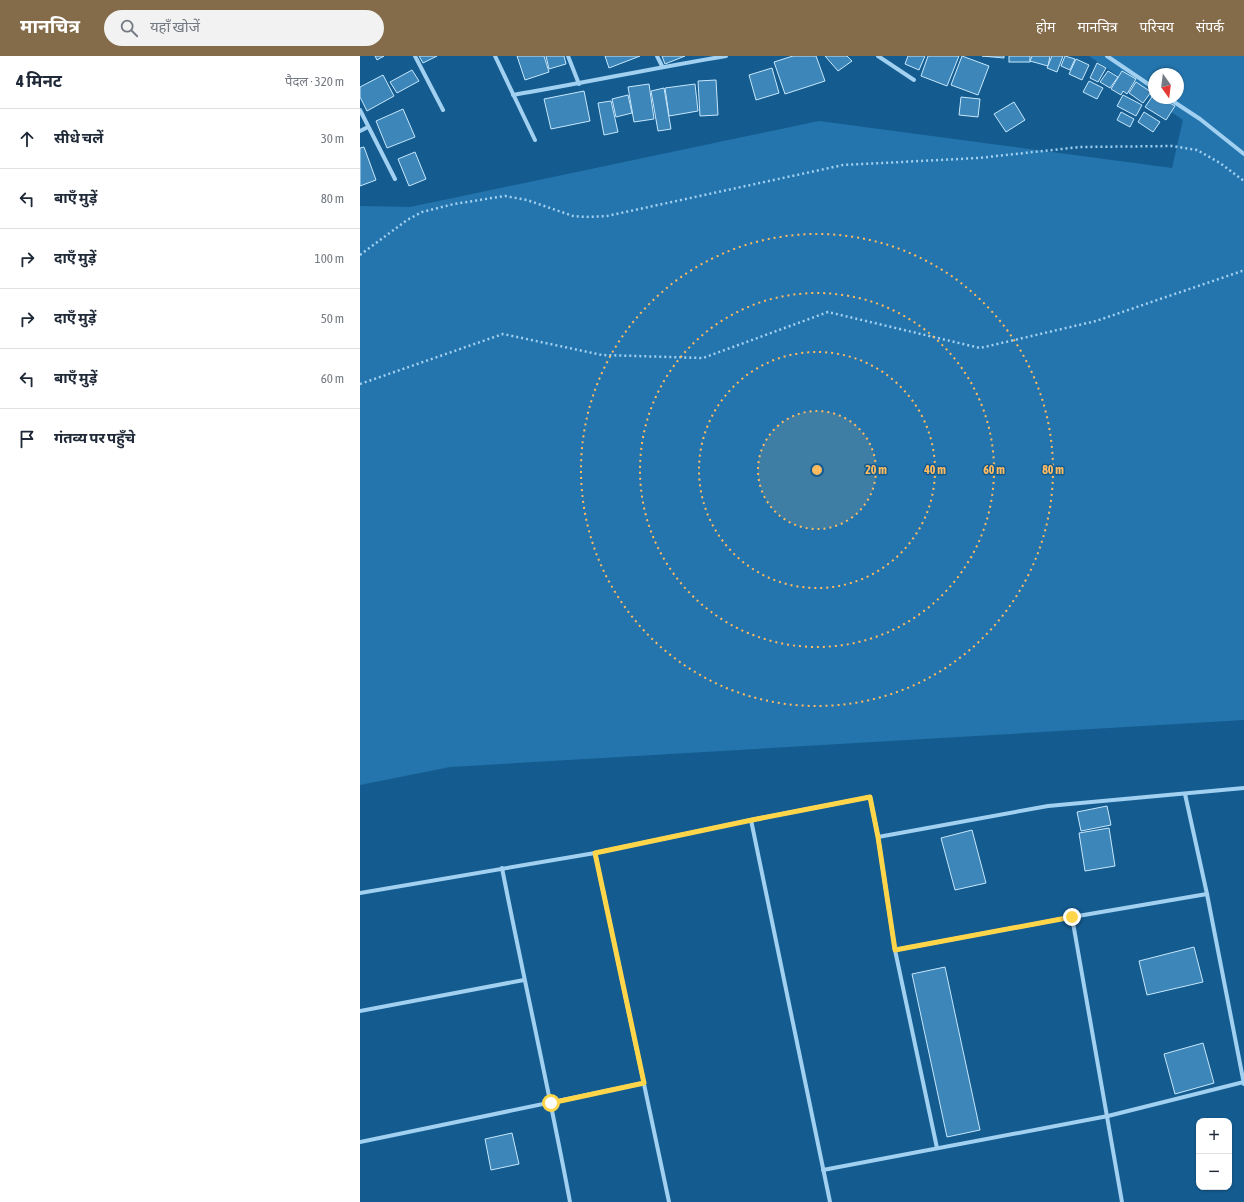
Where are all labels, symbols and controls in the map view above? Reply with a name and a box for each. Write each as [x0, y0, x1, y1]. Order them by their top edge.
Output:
search box [104, 10, 384, 46]
text: मानचित्र [20, 15, 80, 37]
icon: search [118, 17, 140, 39]
text: यहाँ खोजें [150, 18, 200, 35]
text: होम [1036, 19, 1055, 35]
text: मानचित्र [1077, 19, 1118, 35]
text: परिचय [1140, 19, 1174, 35]
text: संपर्क [1196, 19, 1224, 35]
north arrow [1148, 68, 1184, 104]
text: 4 मिनट [16, 71, 62, 91]
text: पैदल · 320 m [285, 74, 344, 89]
icon: ahead [16, 128, 38, 150]
text: सीधे चलें [54, 129, 103, 146]
text: 30 m [321, 131, 344, 146]
icon: left [16, 188, 38, 210]
text: बाएँ मुड़ें [54, 189, 97, 206]
text: 80 m [321, 191, 344, 206]
icon: right [16, 248, 38, 270]
text: दाएँ मुड़ें [54, 249, 96, 266]
text: 100 m [315, 251, 344, 266]
icon: right [16, 308, 38, 330]
text: दाएँ मुड़ें [54, 309, 96, 326]
text: 50 m [321, 311, 344, 326]
icon: left [16, 368, 38, 390]
text: बाएँ मुड़ें [54, 369, 97, 386]
text: 60 m [321, 371, 344, 386]
icon: arrive [16, 428, 38, 450]
text: गंतव्य पर पहुँचे [54, 429, 135, 446]
centre of rings [810, 463, 824, 477]
text: 20 m [865, 463, 887, 477]
text: 40 m [923, 463, 946, 477]
text: 60 m [983, 463, 1005, 477]
text: 80 m [1042, 463, 1064, 477]
route end [1063, 908, 1081, 926]
route start [542, 1094, 560, 1112]
map controls [1196, 1118, 1232, 1190]
button: + [1196, 1118, 1232, 1154]
button: − [1196, 1154, 1232, 1190]

